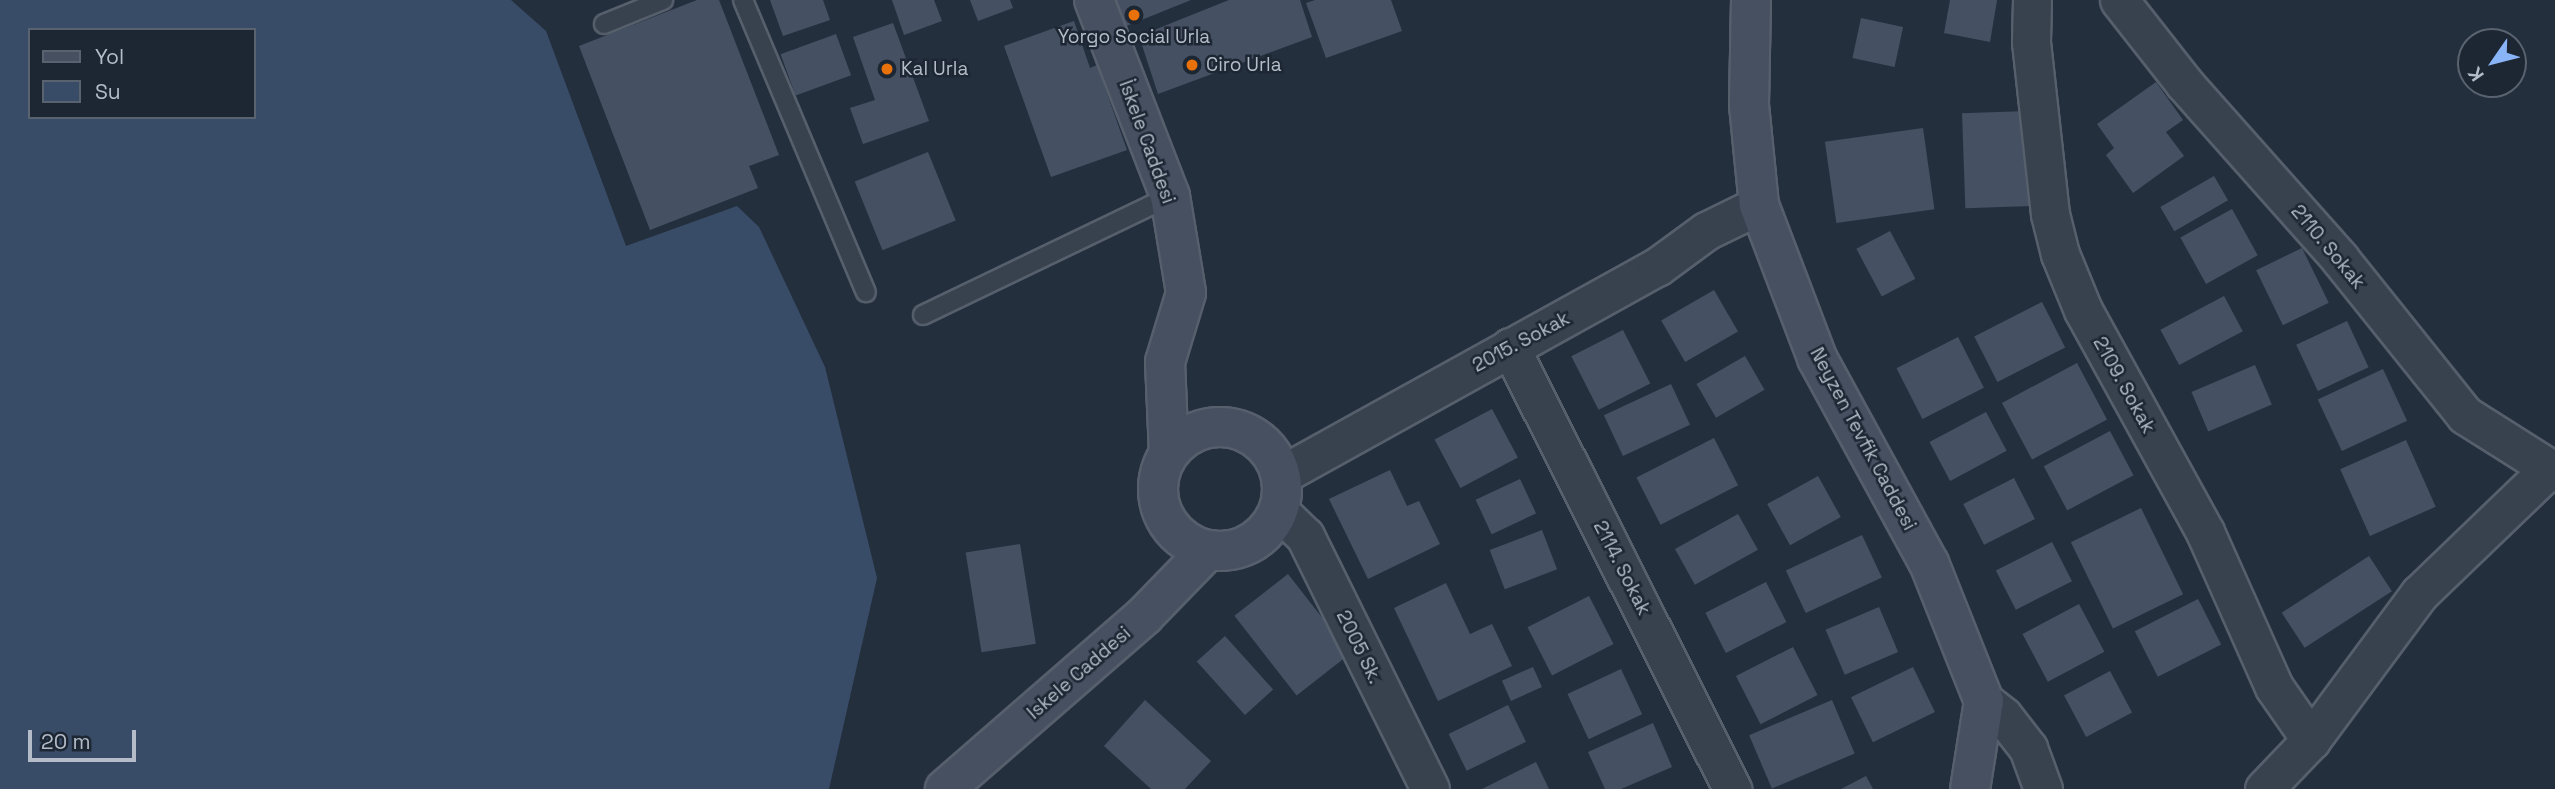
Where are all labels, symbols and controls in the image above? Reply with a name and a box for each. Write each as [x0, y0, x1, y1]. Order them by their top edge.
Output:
marker: Yorgo Social Urla [1126, 7, 1142, 23]
place label: Yorgo Social Urla [1058, 26, 1210, 48]
legend [28, 28, 256, 119]
north arrow [2457, 28, 2527, 98]
text: Yol [95, 43, 124, 70]
place label: Ciro Urla [1206, 54, 1282, 76]
marker: Ciro Urla [1184, 57, 1200, 73]
place label: Kal Urla [901, 58, 968, 80]
marker: Kal Urla [879, 61, 895, 77]
text: K [2462, 62, 2490, 86]
street label: İskele Caddesi [1114, 77, 1180, 207]
text: Su [95, 78, 121, 105]
street label: 2110. Sokak [2286, 200, 2370, 294]
street label: 2015. Sokak [1468, 307, 1574, 377]
street label: 2109. Sokak [2088, 333, 2160, 437]
street label: Neyzen Tevfik Caddesi [1805, 344, 1921, 534]
street label: 2114. Sokak [1588, 517, 1656, 619]
street label: 2005 Sk. [1331, 607, 1387, 687]
street label: Iskele Caddesi [1023, 622, 1135, 724]
scale bar [32, 716, 140, 760]
text: 20 m [41, 728, 91, 755]

